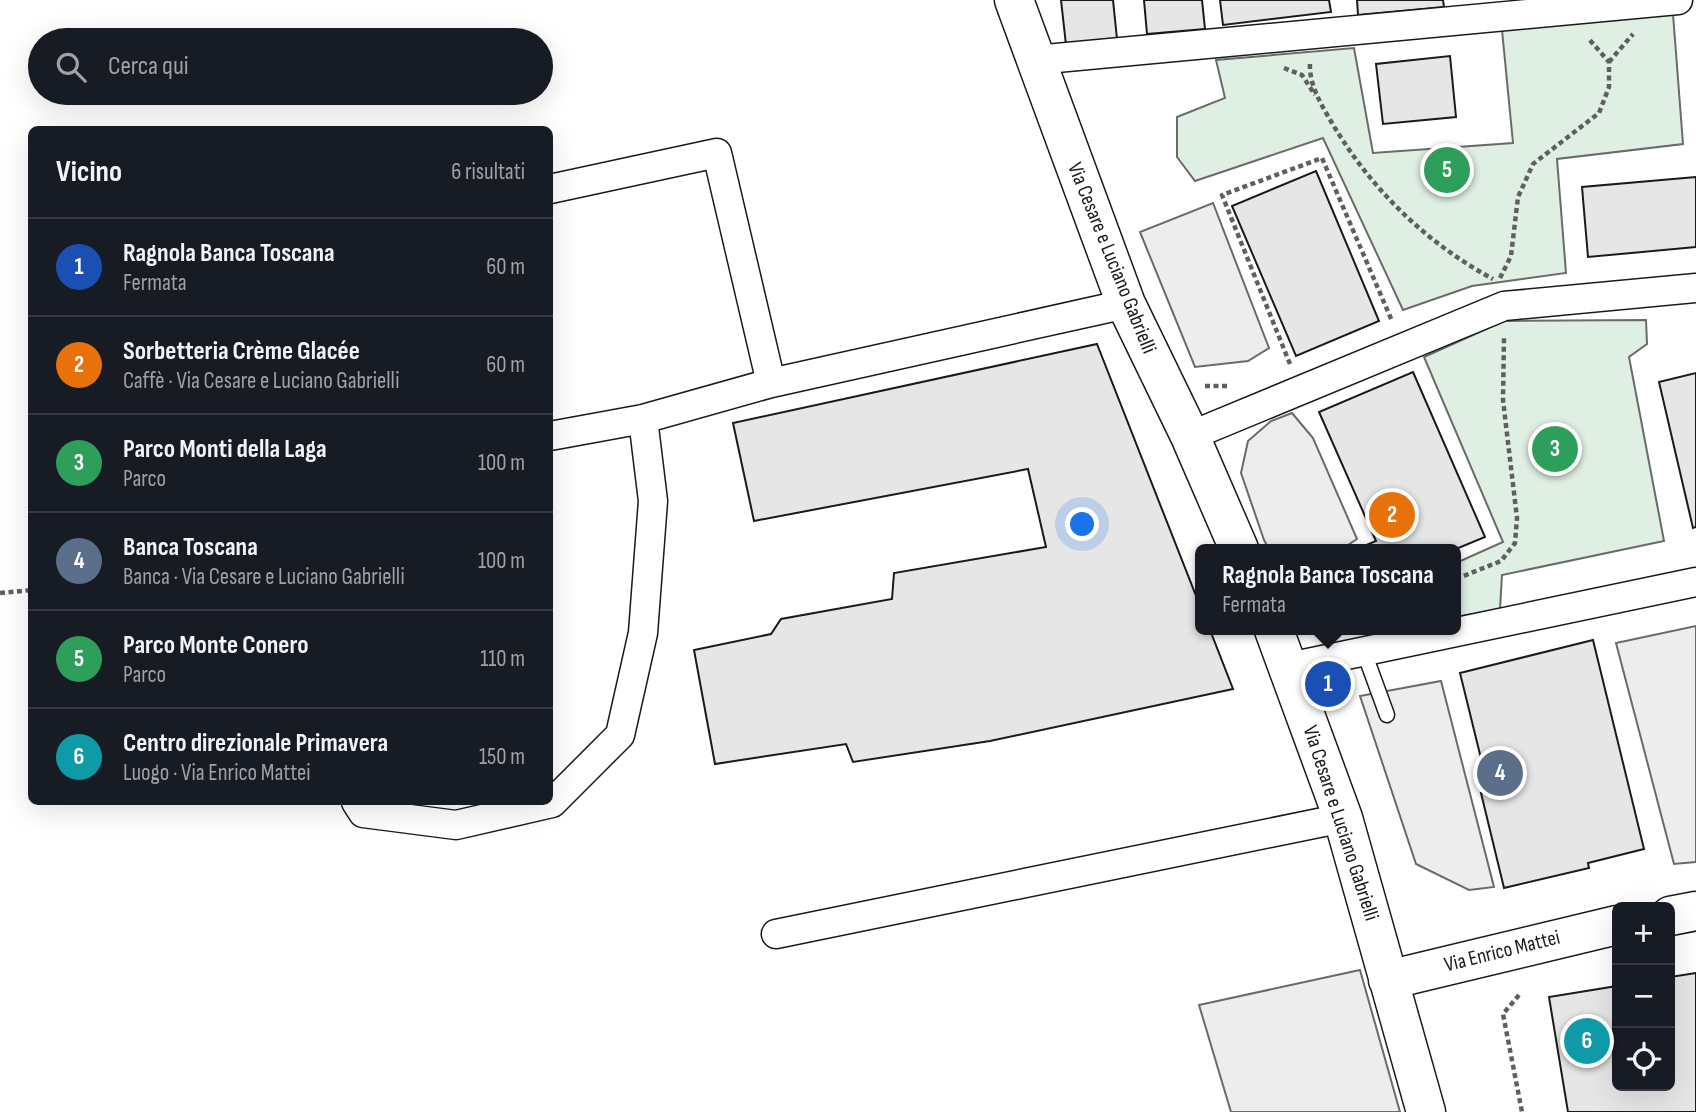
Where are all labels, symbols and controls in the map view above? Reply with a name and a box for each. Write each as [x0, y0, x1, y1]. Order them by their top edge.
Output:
search box [28, 28, 553, 105]
icon: search [52, 48, 90, 86]
text: Cerca qui [108, 51, 189, 82]
pin: 5 [1424, 144, 1470, 196]
text: Vicino [56, 154, 122, 190]
text: 6 risultati [451, 158, 525, 186]
street label: Via Cesare e Luciano Gabrielli [1062, 159, 1162, 357]
text: Ragnola Banca Toscana [123, 238, 335, 269]
text: 1 [74, 253, 84, 281]
text: 60 m [486, 253, 525, 281]
text: Fermata [123, 269, 187, 297]
text: Sorbetteria Crème Glacée [123, 336, 360, 367]
text: 2 [74, 351, 84, 379]
text: 60 m [486, 351, 525, 379]
text: Caffè · Via Cesare e Luciano Gabrielli [123, 367, 400, 395]
pin: 3 [1532, 423, 1578, 475]
text: Parco Monti della Laga [123, 434, 327, 465]
text: 3 [74, 449, 84, 477]
text: 100 m [478, 449, 525, 477]
text: Parco [123, 465, 166, 493]
pin: 2 [1369, 489, 1415, 541]
your location [1065, 507, 1099, 541]
text: Banca Toscana [123, 532, 258, 563]
popup [1195, 544, 1461, 635]
text: 4 [74, 547, 84, 575]
text: 100 m [478, 547, 525, 575]
text: Ragnola Banca Toscana [1222, 560, 1434, 591]
text: Banca · Via Cesare e Luciano Gabrielli [123, 563, 405, 591]
text: Fermata [1222, 591, 1286, 619]
text: Parco Monte Conero [123, 630, 308, 661]
text: 5 [74, 645, 84, 673]
text: 110 m [480, 645, 525, 673]
pin: 1 [1305, 658, 1351, 710]
text: Parco [123, 661, 166, 689]
street label: Via Cesare e Luciano Gabrielli [1298, 722, 1384, 924]
text: Centro direzionale Primavera [123, 728, 388, 759]
text: 6 [74, 743, 84, 771]
text: 150 m [479, 743, 525, 771]
pin: 4 [1477, 747, 1523, 799]
text: Luogo · Via Enrico Mattei [123, 759, 311, 787]
map controls [1612, 902, 1675, 1091]
button: + [1612, 902, 1675, 965]
street label: Via Enrico Mattei [1442, 925, 1562, 977]
button: − [1612, 965, 1675, 1028]
pin: 6 [1564, 1015, 1610, 1067]
button: locate [1612, 1028, 1675, 1091]

